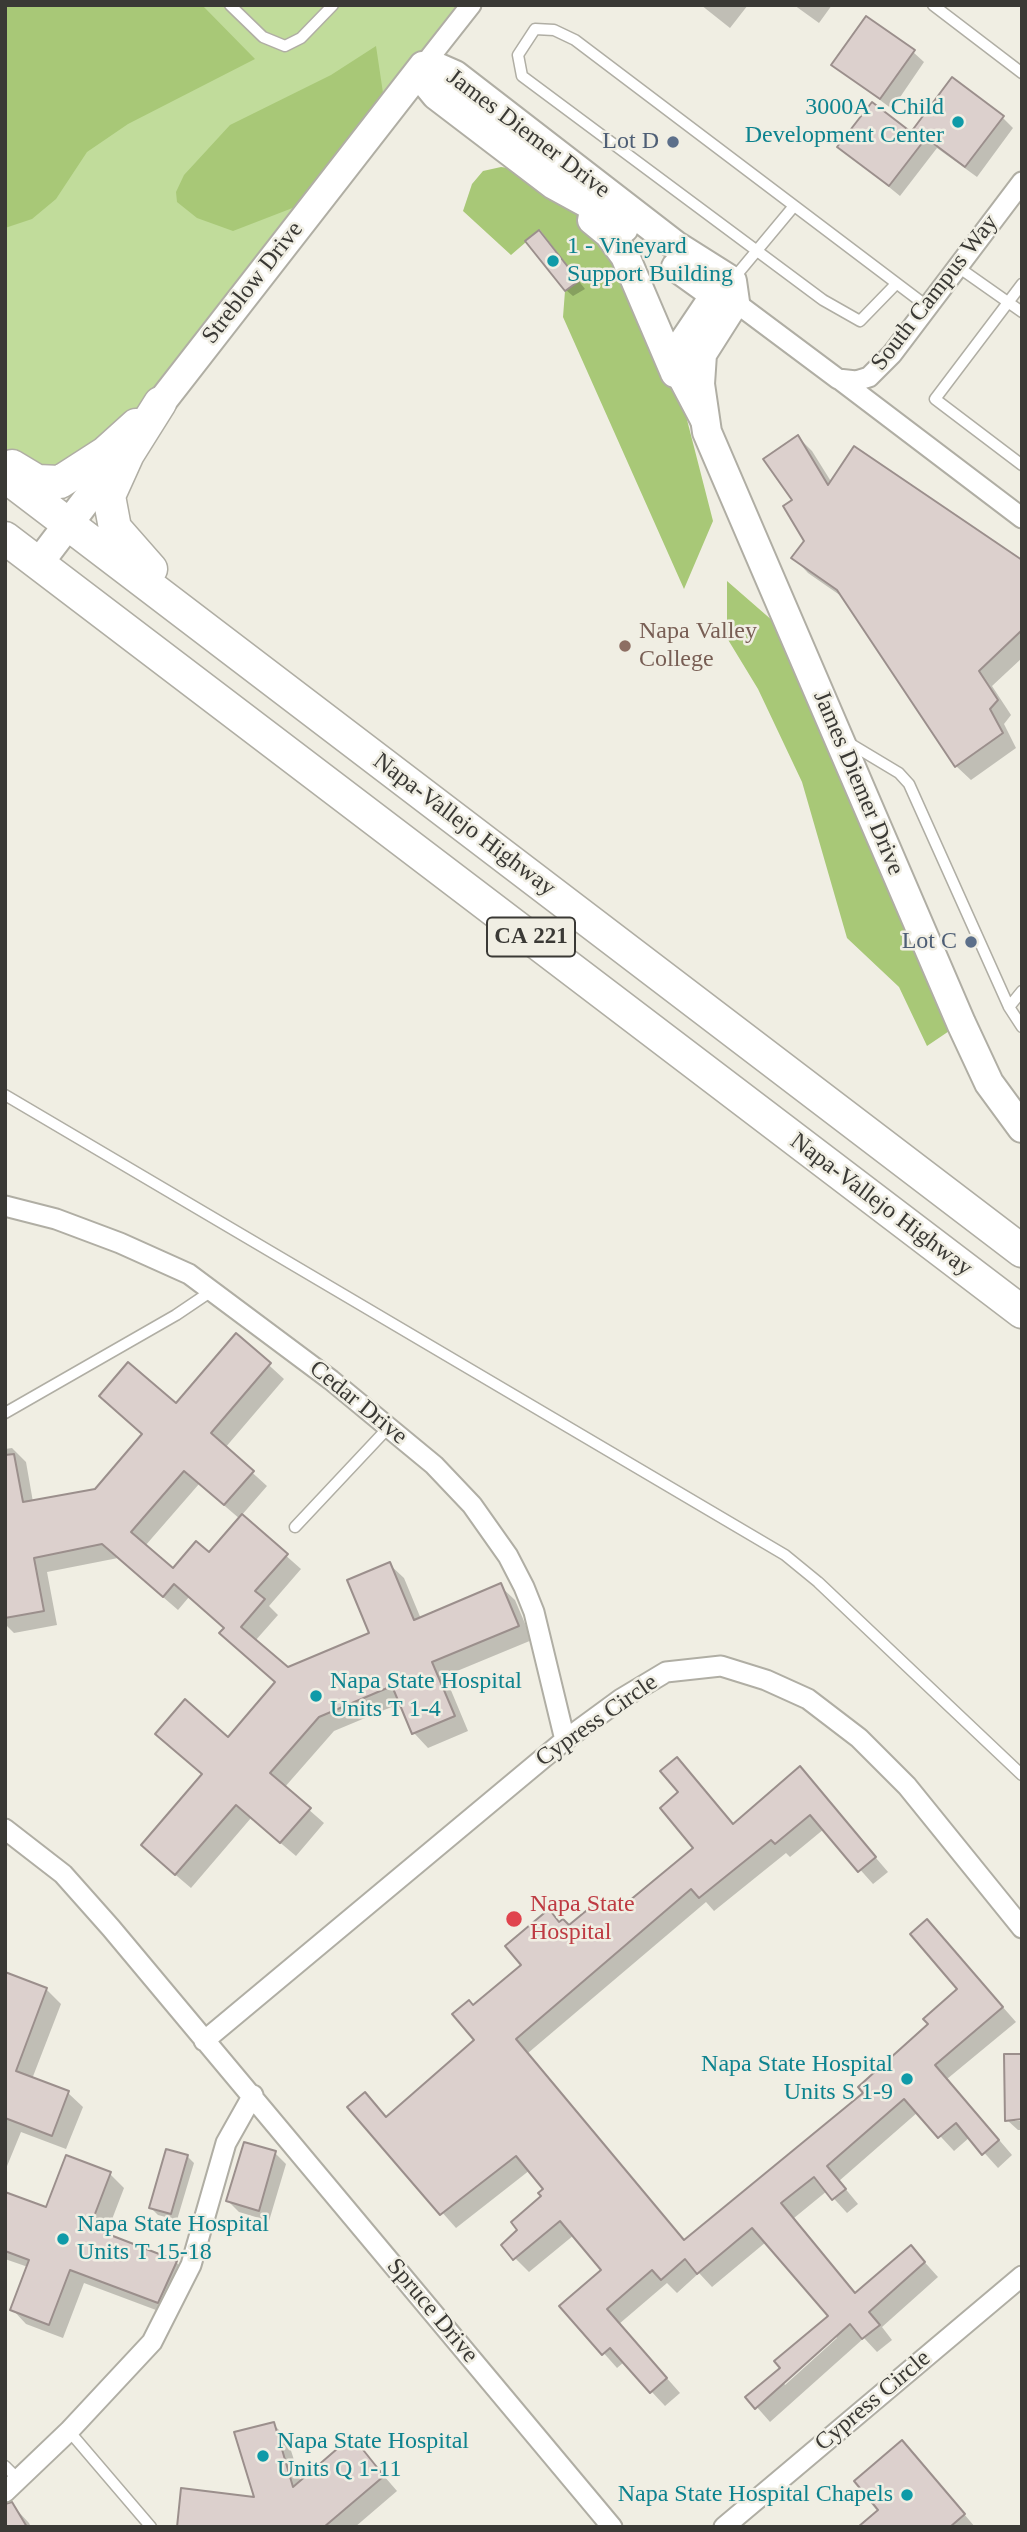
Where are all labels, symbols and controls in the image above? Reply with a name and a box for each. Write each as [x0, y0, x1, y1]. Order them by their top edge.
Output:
street label: James Diemer Drive [441, 63, 615, 205]
place label: 3000A - Child Development Center [745, 94, 944, 150]
marker: 3000A - Child Development Center [950, 114, 966, 130]
place label: Lot D [602, 128, 659, 156]
marker: Lot D [665, 134, 681, 150]
street label: South Campus Way [865, 209, 1005, 377]
street label: Streblow Drive [196, 216, 310, 350]
place label: 1 - Vineyard Support Building [567, 233, 733, 289]
marker: 1 - Vineyard Support Building [545, 253, 561, 269]
place label: Napa Valley College [639, 618, 757, 674]
marker: Napa Valley College [617, 638, 633, 654]
street label: James Diemer Drive [806, 687, 910, 879]
street label: Napa-Vallejo Highway [367, 747, 561, 903]
road number: CA 221 [487, 918, 575, 956]
place label: Lot C [902, 928, 957, 956]
marker: Lot C [963, 934, 979, 950]
street label: Napa-Vallejo Highway [784, 1127, 978, 1283]
street label: Cedar Drive [303, 1355, 413, 1451]
place label: Napa State Hospital Units T 1-4 [330, 1668, 522, 1724]
street label: Cypress Circle [531, 1668, 663, 1774]
marker: Napa State Hospital Units T 1-4 [308, 1688, 324, 1704]
place label: Napa State Hospital [530, 1891, 635, 1947]
marker: Napa State Hospital [504, 1909, 524, 1929]
place label: Napa State Hospital Units S 1-9 [701, 2051, 893, 2107]
marker: Napa State Hospital Units S 1-9 [899, 2071, 915, 2087]
place label: Napa State Hospital Units T 15-18 [77, 2211, 269, 2267]
marker: Napa State Hospital Units T 15-18 [55, 2231, 71, 2247]
street label: Spruce Drive [380, 2253, 484, 2369]
street label: Cypress Circle [809, 2344, 937, 2458]
place label: Napa State Hospital Units Q 1-11 [277, 2428, 469, 2484]
marker: Napa State Hospital Units Q 1-11 [255, 2448, 271, 2464]
place label: Napa State Hospital Chapels [618, 2481, 893, 2509]
marker: Napa State Hospital Chapels [899, 2487, 915, 2503]

